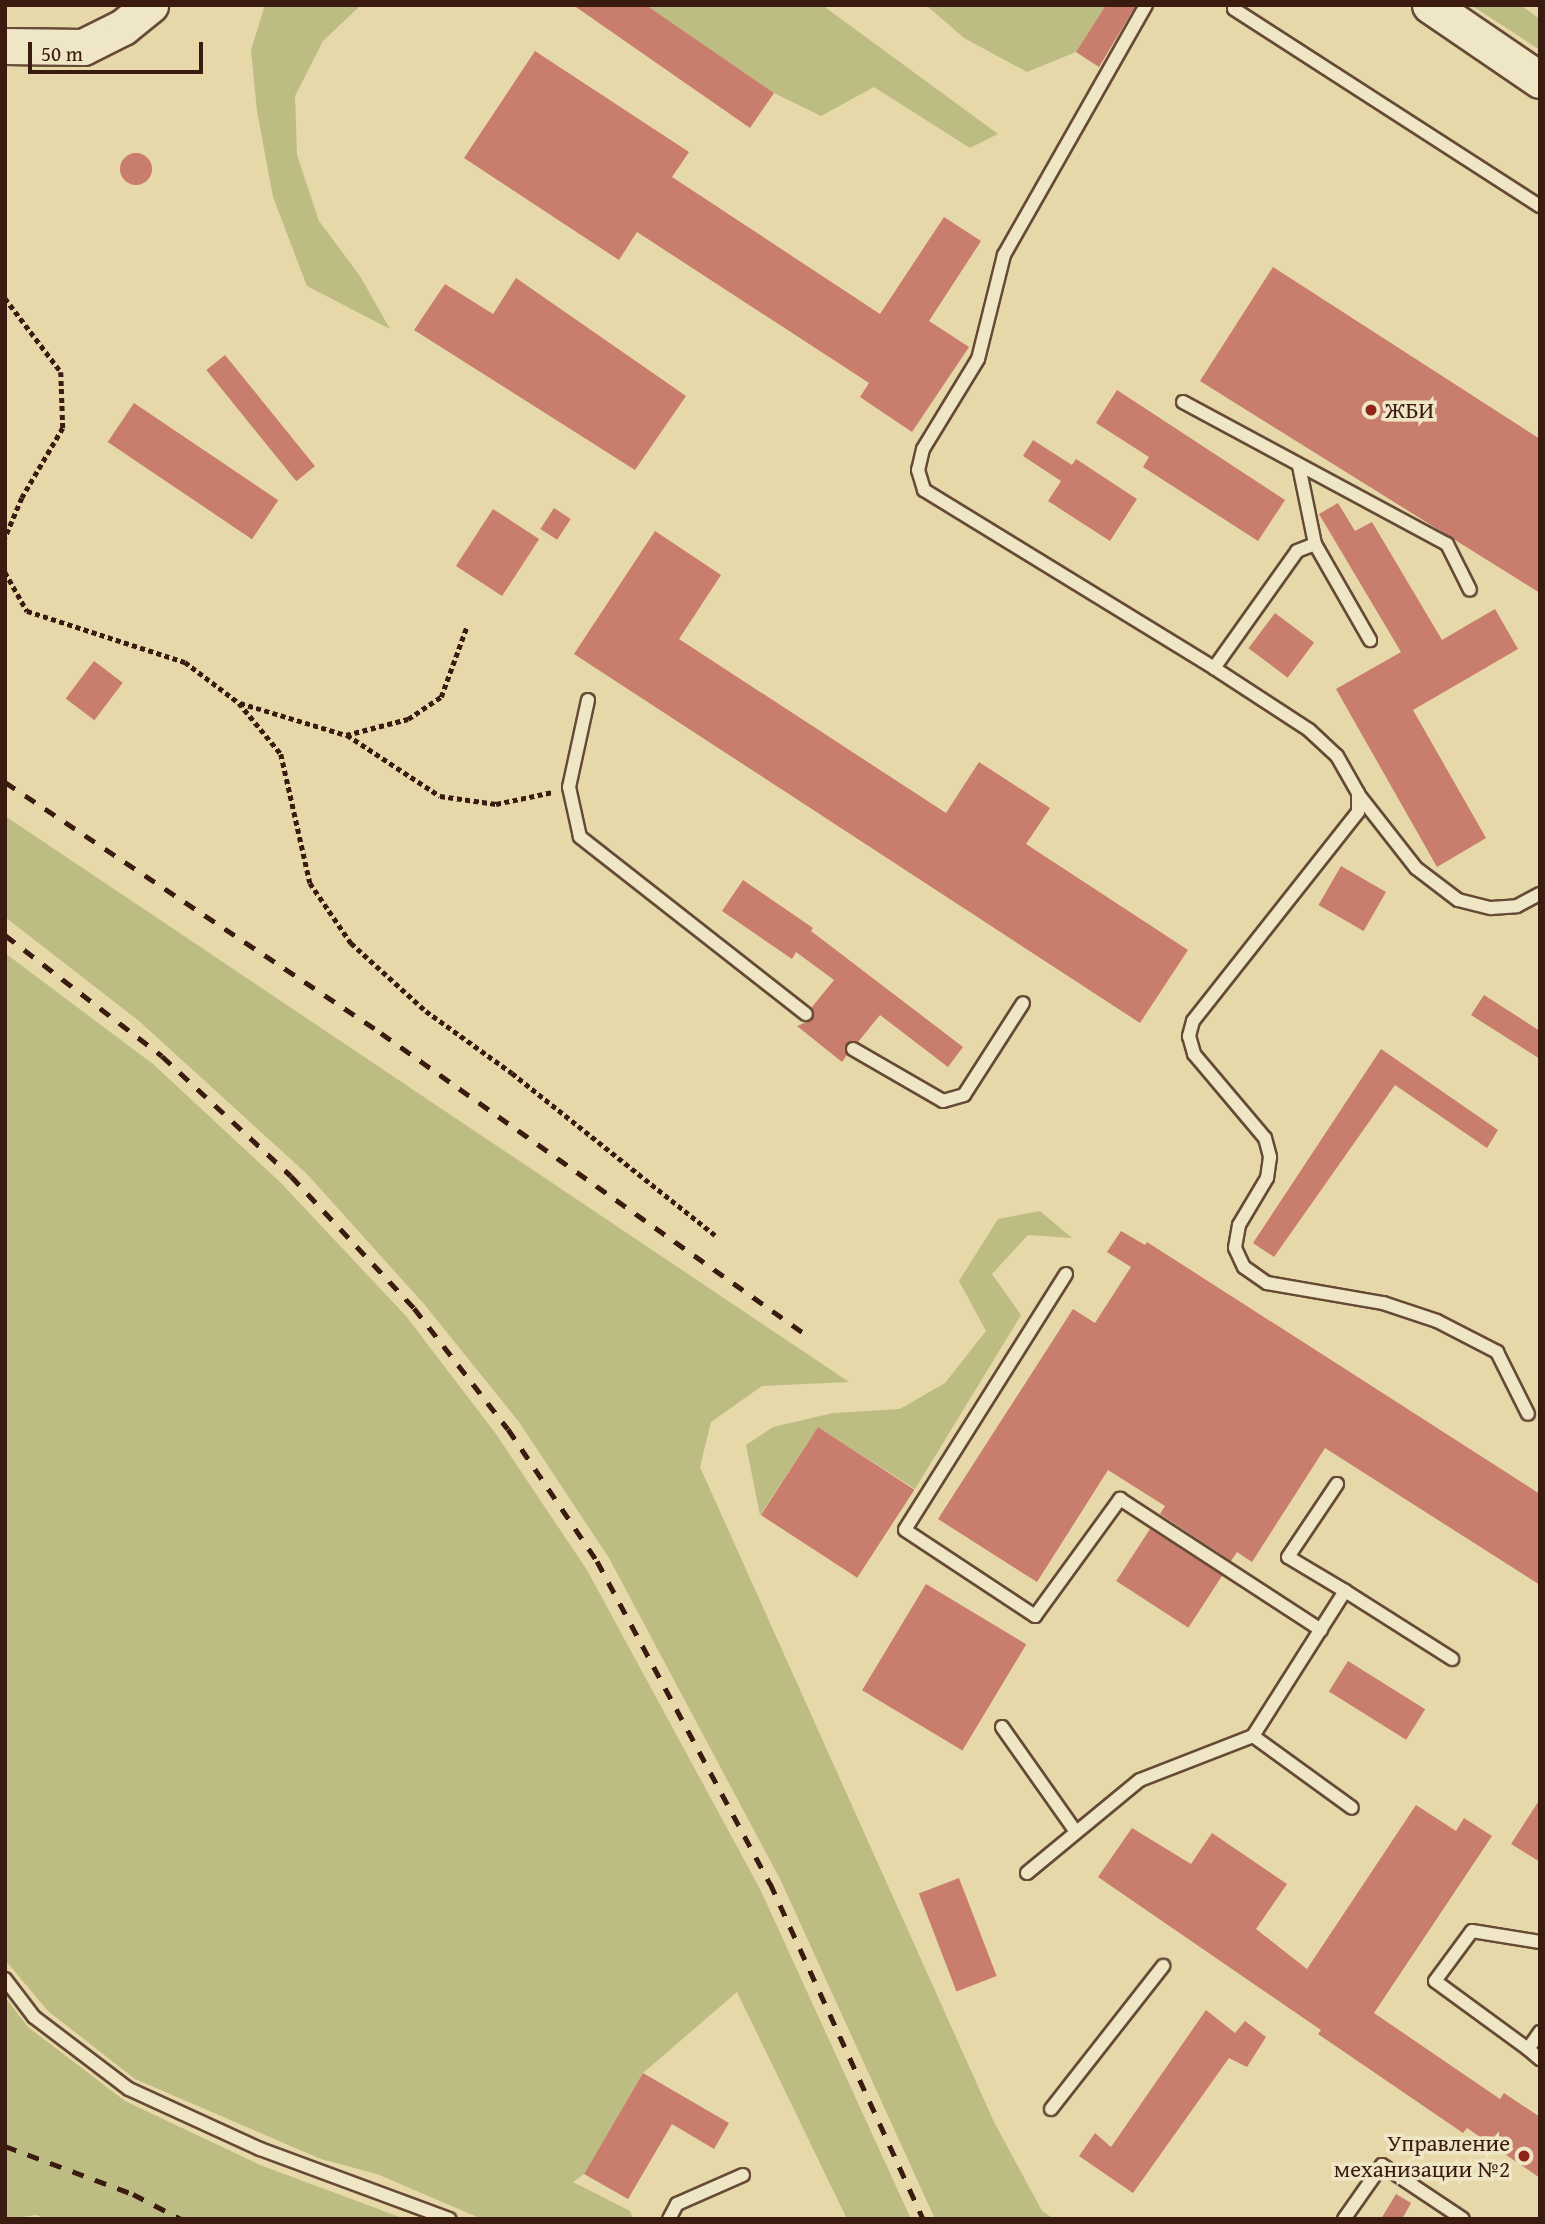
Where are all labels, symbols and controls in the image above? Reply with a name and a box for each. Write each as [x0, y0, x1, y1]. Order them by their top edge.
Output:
scale bar [32, 28, 206, 72]
text: 50 m [41, 38, 83, 69]
place label: ЖБИ [1385, 396, 1434, 424]
marker: ЖБИ [1363, 402, 1379, 418]
place label: Управление механизации №2 [1334, 2129, 1510, 2183]
marker: Управление механизации №2 [1516, 2148, 1532, 2164]

